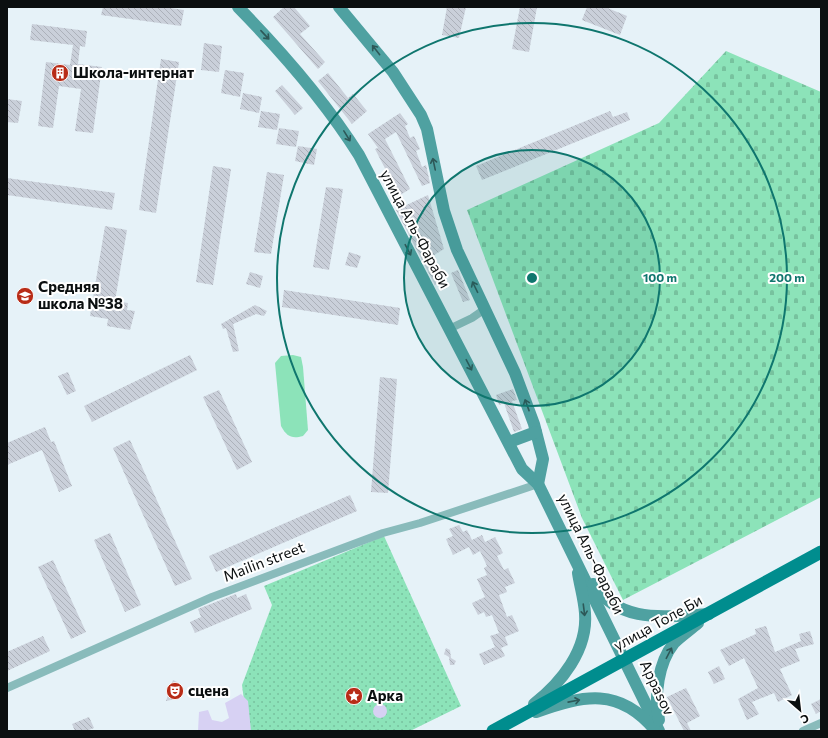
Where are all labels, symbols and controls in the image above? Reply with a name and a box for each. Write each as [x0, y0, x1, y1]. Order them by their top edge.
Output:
one-way arrow [260, 30, 269, 40]
one-way arrow [372, 44, 380, 55]
building icon: Школа-интернат [50, 63, 70, 83]
place label: Школа-интернат [73, 63, 194, 81]
one-way arrow [343, 130, 351, 141]
one-way arrow [430, 158, 438, 171]
street label: улица Аль-Фараби [377, 166, 455, 291]
one-way arrow [405, 244, 412, 256]
text: 100 m [643, 270, 677, 284]
text: 200 m [769, 270, 805, 284]
centre of rings [525, 271, 539, 285]
place label: Средняя школа №38 [38, 277, 123, 312]
one-way arrow [470, 281, 478, 293]
school or university icon: Средняя школа №38 [15, 286, 35, 306]
one-way arrow [466, 359, 473, 371]
one-way arrow [523, 399, 530, 412]
street label: улица Аль-Фараби [555, 490, 629, 617]
street label: Mailin street [220, 537, 307, 585]
street label: улица Толе Би [610, 590, 705, 654]
one-way arrow [580, 603, 588, 616]
one-way arrow [666, 647, 673, 659]
street label: Appasov [637, 657, 679, 718]
theatre icon: сцена [165, 681, 185, 701]
place label: сцена [188, 681, 229, 699]
place icon: Арка [344, 686, 364, 706]
place label: Арка [367, 686, 403, 704]
north arrow [780, 690, 820, 730]
one-way arrow [567, 697, 580, 705]
text: С [798, 712, 811, 727]

